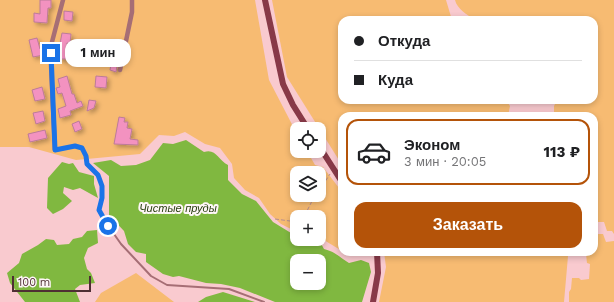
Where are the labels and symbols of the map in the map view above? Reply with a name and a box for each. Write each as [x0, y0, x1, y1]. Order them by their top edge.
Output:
callout: 1 мин [65, 39, 131, 67]
route end [42, 44, 60, 62]
water label: Чистые пруды [139, 202, 217, 215]
route start [99, 217, 117, 235]
scale bar [12, 274, 91, 293]

